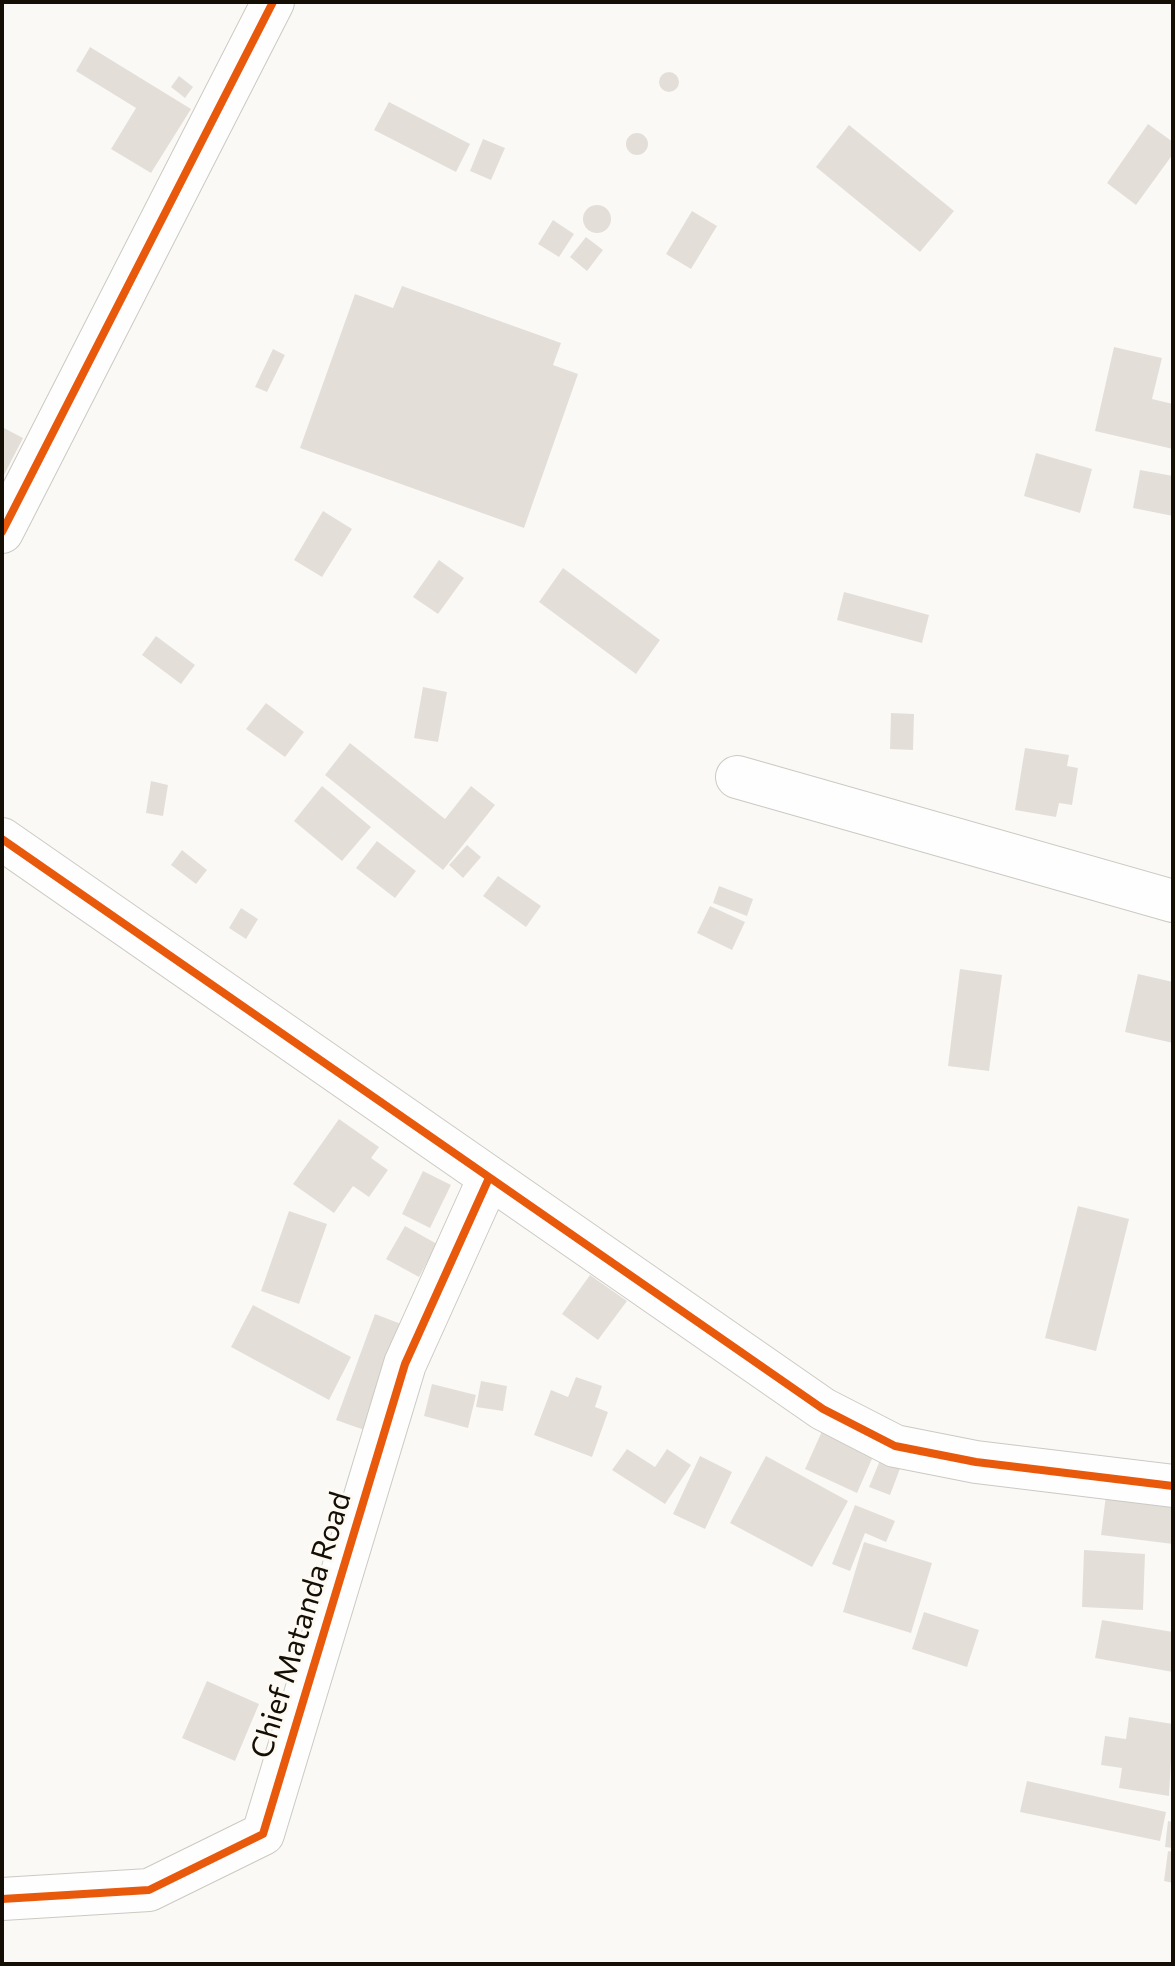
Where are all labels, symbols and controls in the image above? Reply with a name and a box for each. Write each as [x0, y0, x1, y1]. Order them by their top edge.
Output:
street label: Chief Matanda Road [243, 1487, 359, 1763]

